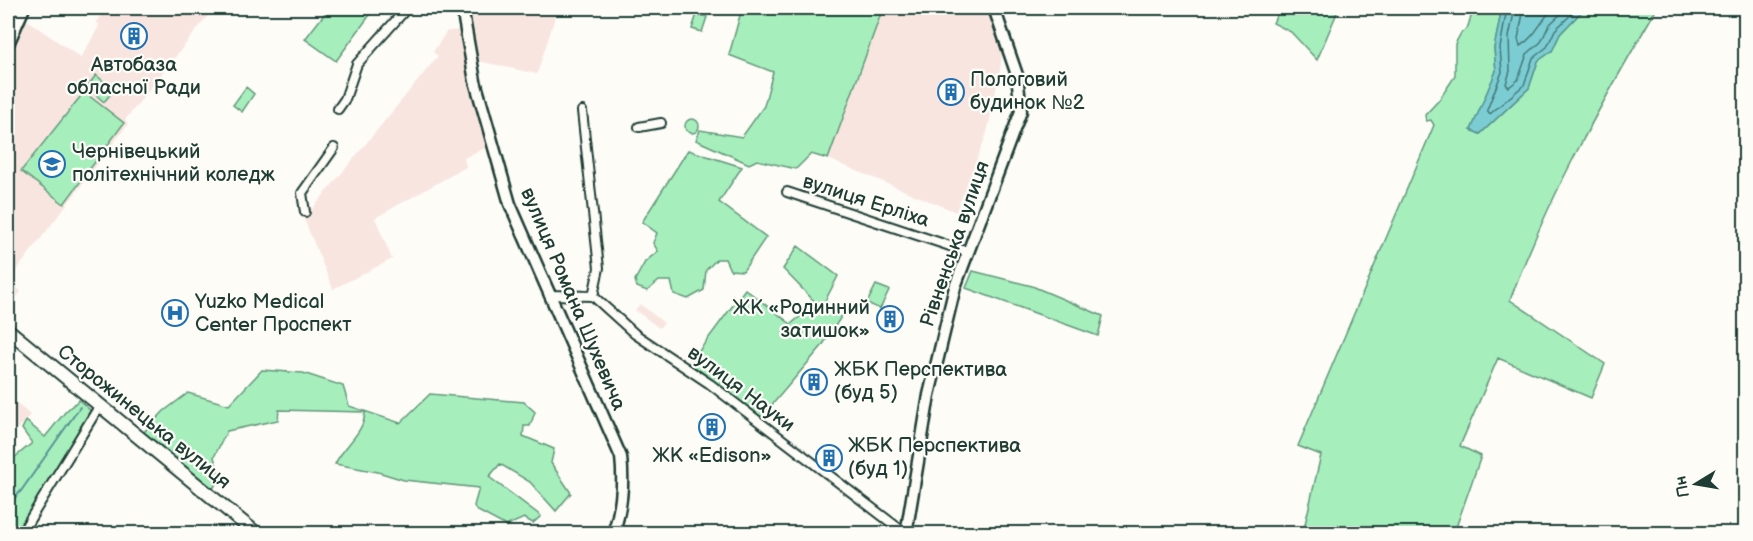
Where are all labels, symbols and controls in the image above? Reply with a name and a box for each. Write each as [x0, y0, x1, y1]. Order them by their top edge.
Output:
building icon: Автобаза обласної Ради [119, 21, 149, 51]
place label: Автобаза обласної Ради [67, 53, 201, 100]
place label: Пологовий будинок №2 [970, 68, 1085, 115]
building icon: Пологовий будинок №2 [936, 77, 966, 107]
place label: Чернівецький політехнічний коледж [72, 140, 275, 187]
school or university icon: Чернівецький політехнічний коледж [37, 149, 67, 179]
street label: Рівненська вулиця [915, 158, 995, 330]
street label: вулиця Ерліха [800, 169, 932, 233]
street label: вулиця Романа Шухевича [515, 184, 631, 414]
place label: Yuzko Medical Center Проспект [194, 290, 352, 337]
place label: ЖК «Родинний затишок» [733, 296, 870, 343]
hospital icon: Yuzko Medical Center Проспект [160, 298, 190, 328]
building icon: ЖК «Родинний затишок» [875, 304, 905, 334]
street label: Сторожинецька вулиця [52, 340, 236, 494]
street label: вулиця Науки [683, 341, 799, 437]
place label: ЖБК Перспектива (буд 5) [834, 358, 1007, 405]
building icon: ЖБК Перспектива (буд 5) [799, 367, 829, 397]
building icon: ЖК «Edison» [697, 412, 727, 442]
place label: ЖБК Перспектива (буд 1) [848, 434, 1021, 481]
building icon: ЖБК Перспектива (буд 1) [814, 443, 844, 473]
place label: ЖК «Edison» [652, 444, 772, 468]
north arrow [1666, 454, 1726, 514]
text: Пн [1671, 474, 1694, 499]

